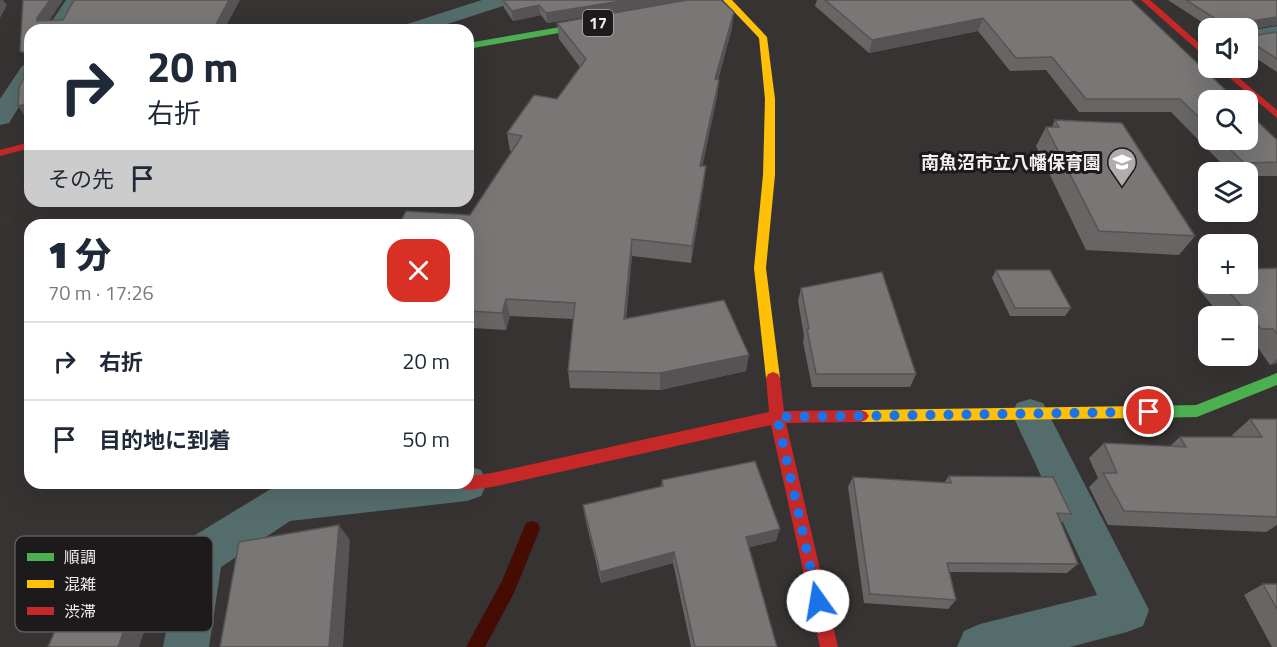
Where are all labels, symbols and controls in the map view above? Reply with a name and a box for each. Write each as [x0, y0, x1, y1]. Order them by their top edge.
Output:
road number: 17 [583, 10, 613, 36]
map controls [1198, 18, 1258, 366]
button: sound [1198, 18, 1258, 78]
text: 20 m [147, 34, 239, 98]
icon: right [48, 48, 126, 126]
button: search [1198, 90, 1258, 150]
text: 右折 [147, 92, 201, 133]
school or university icon: 南魚沼市立八幡保育園 [1106, 146, 1138, 188]
place label: 南魚沼市立八幡保育園 [921, 149, 1101, 176]
text: その先 [48, 162, 114, 196]
icon: arrive [126, 162, 159, 195]
button: layers [1198, 162, 1258, 222]
text: 1 分 [48, 227, 112, 282]
button: + [1198, 234, 1258, 294]
button: close [387, 239, 450, 302]
text: 70 m · 17:26 [48, 277, 154, 308]
button: − [1198, 306, 1258, 366]
text: 20 m [402, 344, 450, 378]
icon: right [48, 345, 81, 378]
text: 右折 [99, 345, 143, 379]
pin [1123, 386, 1174, 437]
icon: arrive [1132, 395, 1165, 428]
text: 50 m [402, 422, 450, 456]
icon: arrive [48, 423, 81, 456]
text: 目的地に到着 [99, 423, 231, 457]
legend [15, 536, 213, 632]
text: 順調 [64, 545, 96, 569]
position arrow [786, 569, 850, 633]
text: 混雑 [64, 572, 96, 596]
text: 渋滞 [64, 599, 96, 623]

